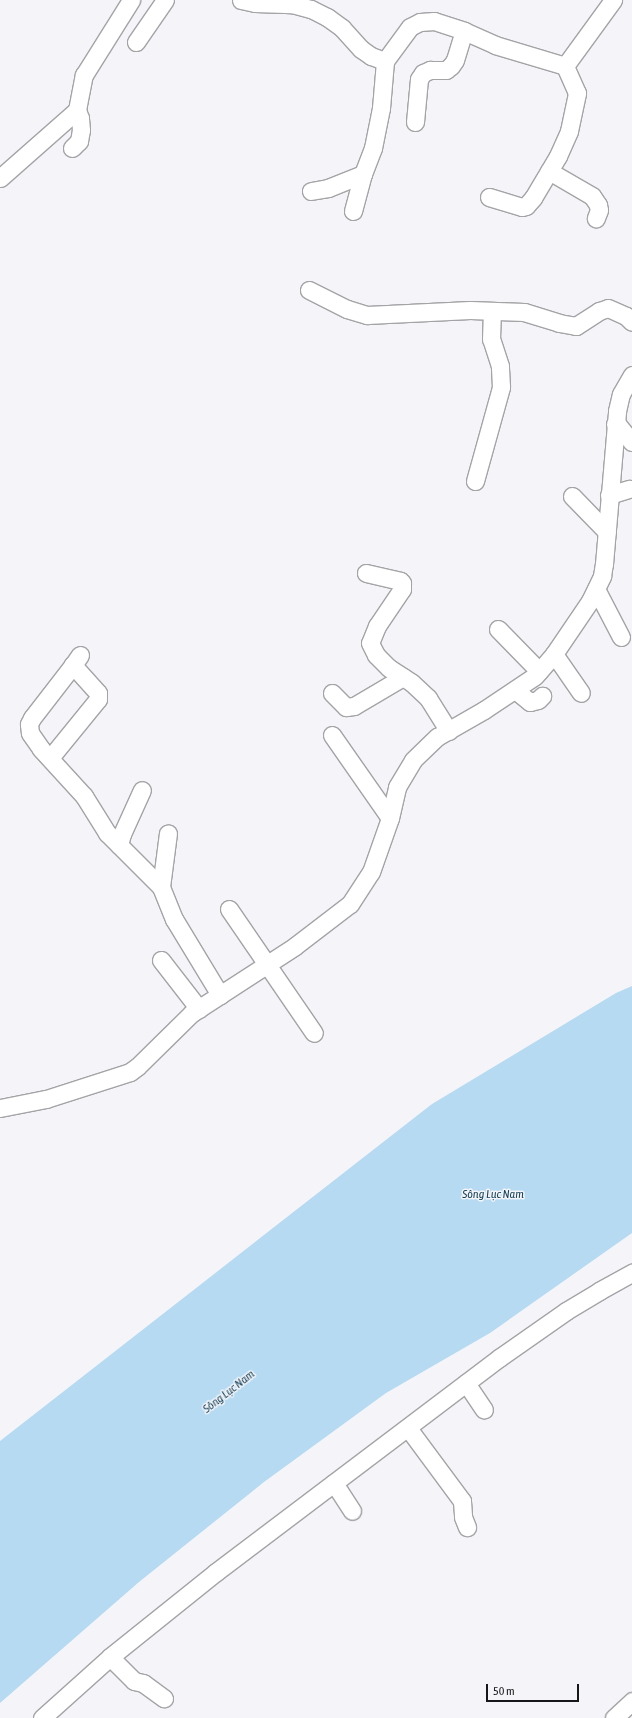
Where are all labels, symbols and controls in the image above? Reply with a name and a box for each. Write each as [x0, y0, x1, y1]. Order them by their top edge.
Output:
water label: Sông Lục Nam [462, 1188, 524, 1202]
water label: Sông Lục Nam [200, 1367, 258, 1417]
scale bar [488, 1676, 581, 1702]
text: 50 m [493, 1684, 515, 1698]

